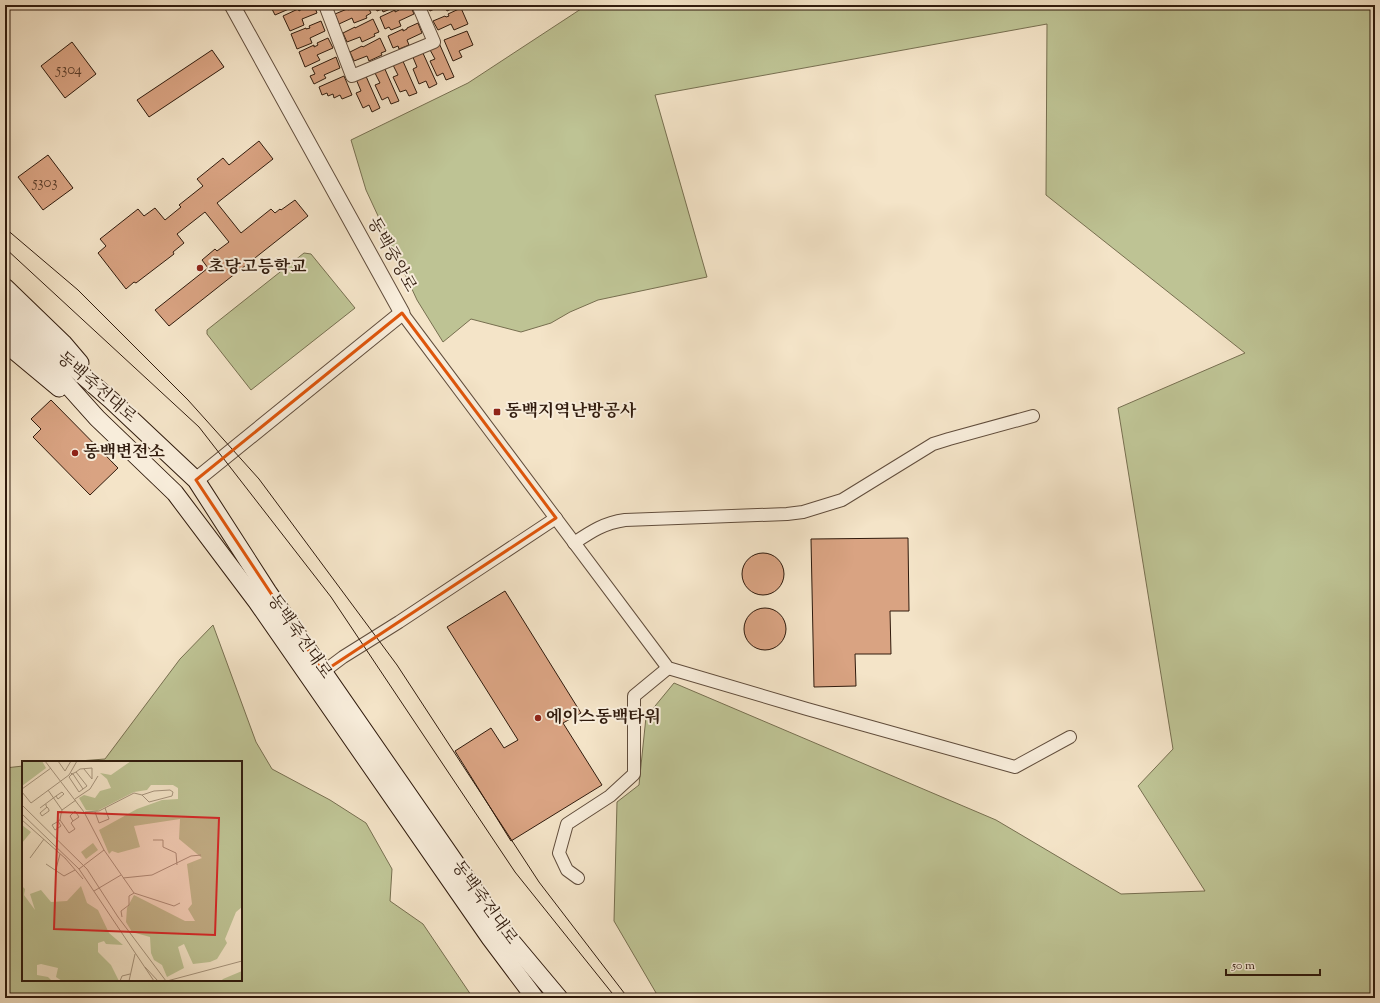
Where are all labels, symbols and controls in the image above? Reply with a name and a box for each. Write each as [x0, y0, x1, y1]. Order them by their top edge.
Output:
house number: 5304 [55, 60, 82, 81]
house number: 5303 [31, 173, 58, 194]
street label: 동백중앙로 [361, 213, 422, 297]
place label: 초당고등학교 [208, 256, 307, 280]
marker: 초당고등학교 [195, 263, 205, 273]
street label: 동백죽전대로 [51, 347, 141, 430]
place label: 동백지역난방공사 [505, 400, 637, 424]
marker: 동백지역난방공사 [492, 407, 502, 417]
place label: 동백변전소 [83, 441, 165, 465]
marker: 동백변전소 [70, 448, 80, 458]
street label: 동백죽전대로 [261, 590, 337, 685]
place label: 에이스동백타워 [546, 706, 661, 730]
marker: 에이스동백타워 [533, 713, 543, 723]
inset map [22, 761, 242, 981]
street label: 동백죽전대로 [445, 856, 523, 950]
scale bar [1226, 951, 1320, 977]
text: 50 m [1231, 957, 1255, 975]

